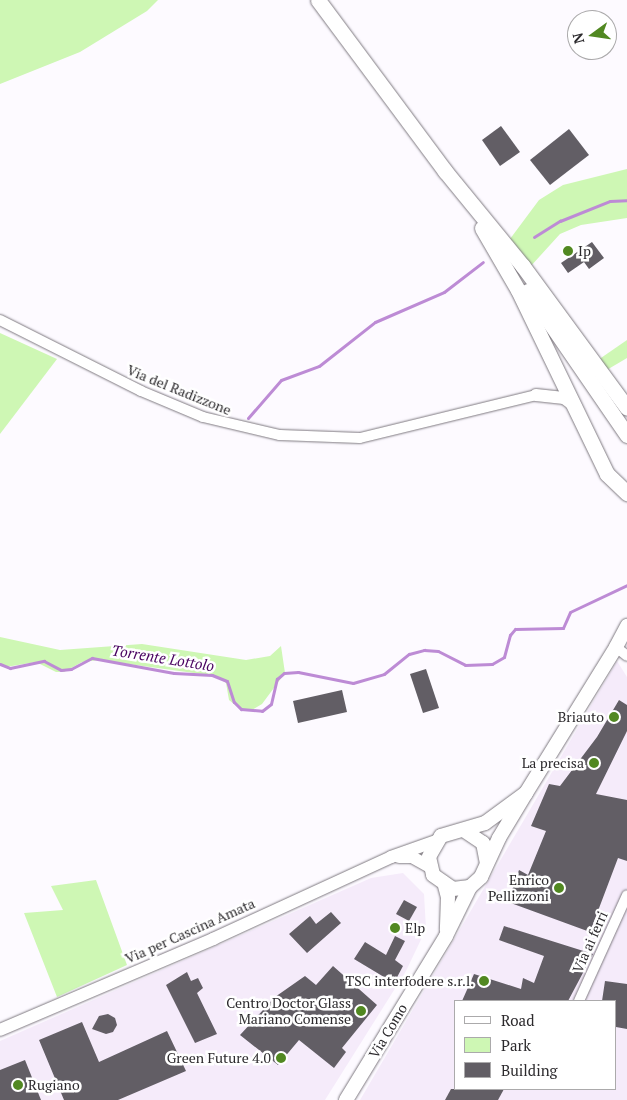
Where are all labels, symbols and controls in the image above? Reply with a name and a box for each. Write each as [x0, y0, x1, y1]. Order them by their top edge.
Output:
north arrow [567, 10, 617, 60]
text: N [567, 31, 588, 46]
place label: Ip [578, 243, 591, 259]
marker: Ip [562, 245, 574, 257]
street label: Via del Radizzone [124, 361, 234, 419]
water label: Torrente Lottolo [110, 641, 216, 675]
place label: Briauto [558, 709, 604, 725]
marker: Briauto [608, 711, 620, 723]
place label: La precisa [522, 755, 584, 771]
marker: La precisa [588, 757, 600, 769]
place label: Enrico Pellizzoni [488, 872, 549, 904]
marker: Enrico Pellizzoni [553, 882, 565, 894]
street label: Via per Cascina Amata [122, 895, 258, 967]
street label: Via ai ferri [569, 909, 611, 975]
place label: Elp [405, 920, 425, 936]
marker: Elp [389, 922, 401, 934]
place label: TSC interfodere s.r.l. [346, 973, 474, 989]
marker: TSC interfodere s.r.l. [478, 975, 490, 987]
place label: Centro Doctor Glass Mariano Comense [226, 995, 351, 1028]
legend [454, 1000, 617, 1090]
street label: Via Como [365, 1001, 411, 1061]
marker: Centro Doctor Glass Mariano Comense [355, 1005, 367, 1017]
text: Road [501, 1010, 534, 1030]
text: Park [501, 1035, 531, 1055]
place label: Green Future 4.0 [167, 1050, 271, 1066]
marker: Green Future 4.0 [275, 1052, 287, 1064]
text: Building [501, 1060, 558, 1080]
place label: Rugiano [28, 1077, 80, 1093]
marker: Rugiano [12, 1079, 24, 1091]

